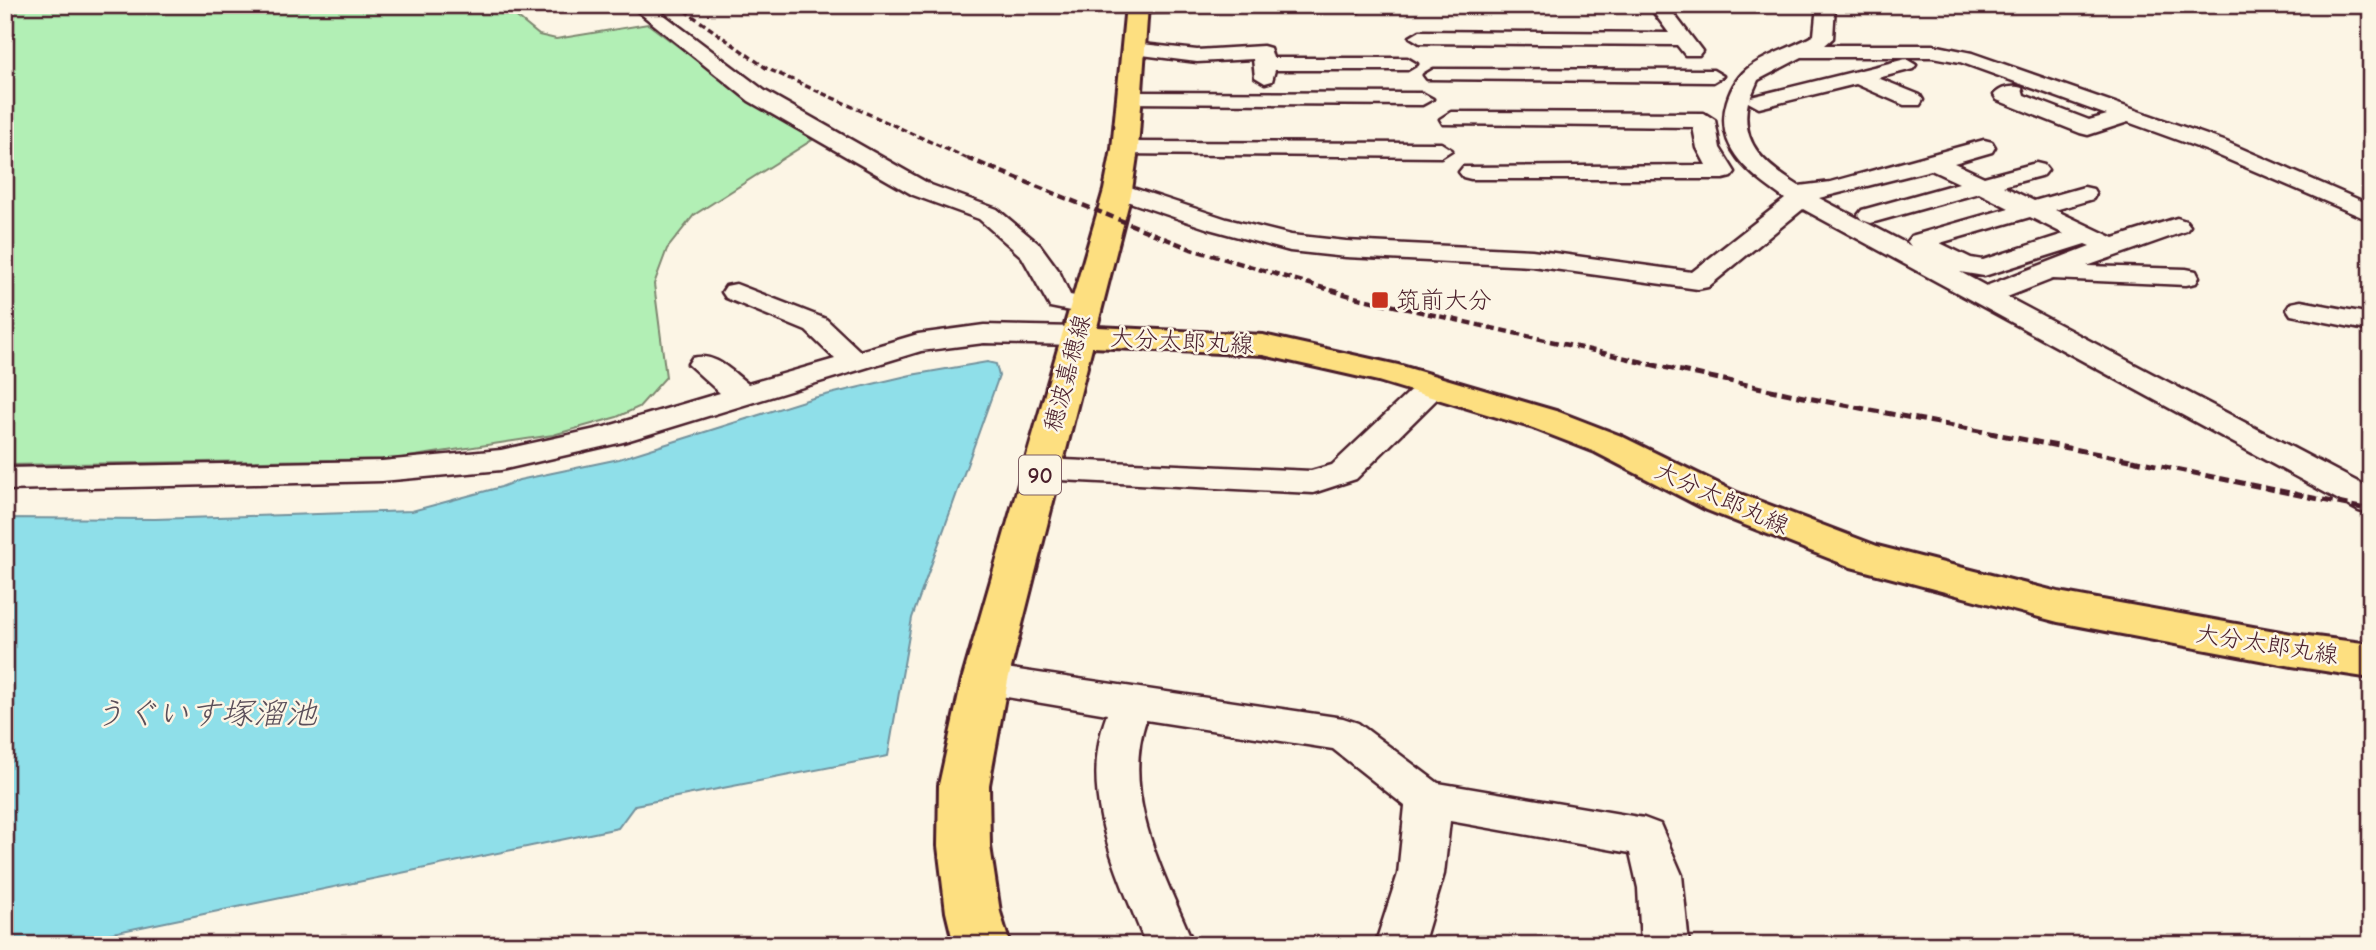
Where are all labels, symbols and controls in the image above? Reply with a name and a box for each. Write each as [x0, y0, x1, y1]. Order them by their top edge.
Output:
place label: 筑前大分 [1396, 286, 1492, 314]
marker: 筑前大分 [1370, 290, 1390, 310]
street label: 穂波嘉穂線 [1038, 311, 1096, 435]
street label: 大分太郎丸線 [1109, 323, 1255, 359]
road number: 90 [1019, 456, 1061, 495]
street label: 大分太郎丸線 [1651, 456, 1793, 540]
street label: 大分太郎丸線 [2194, 619, 2340, 669]
water label: うぐいす塚溜池 [93, 695, 318, 732]

